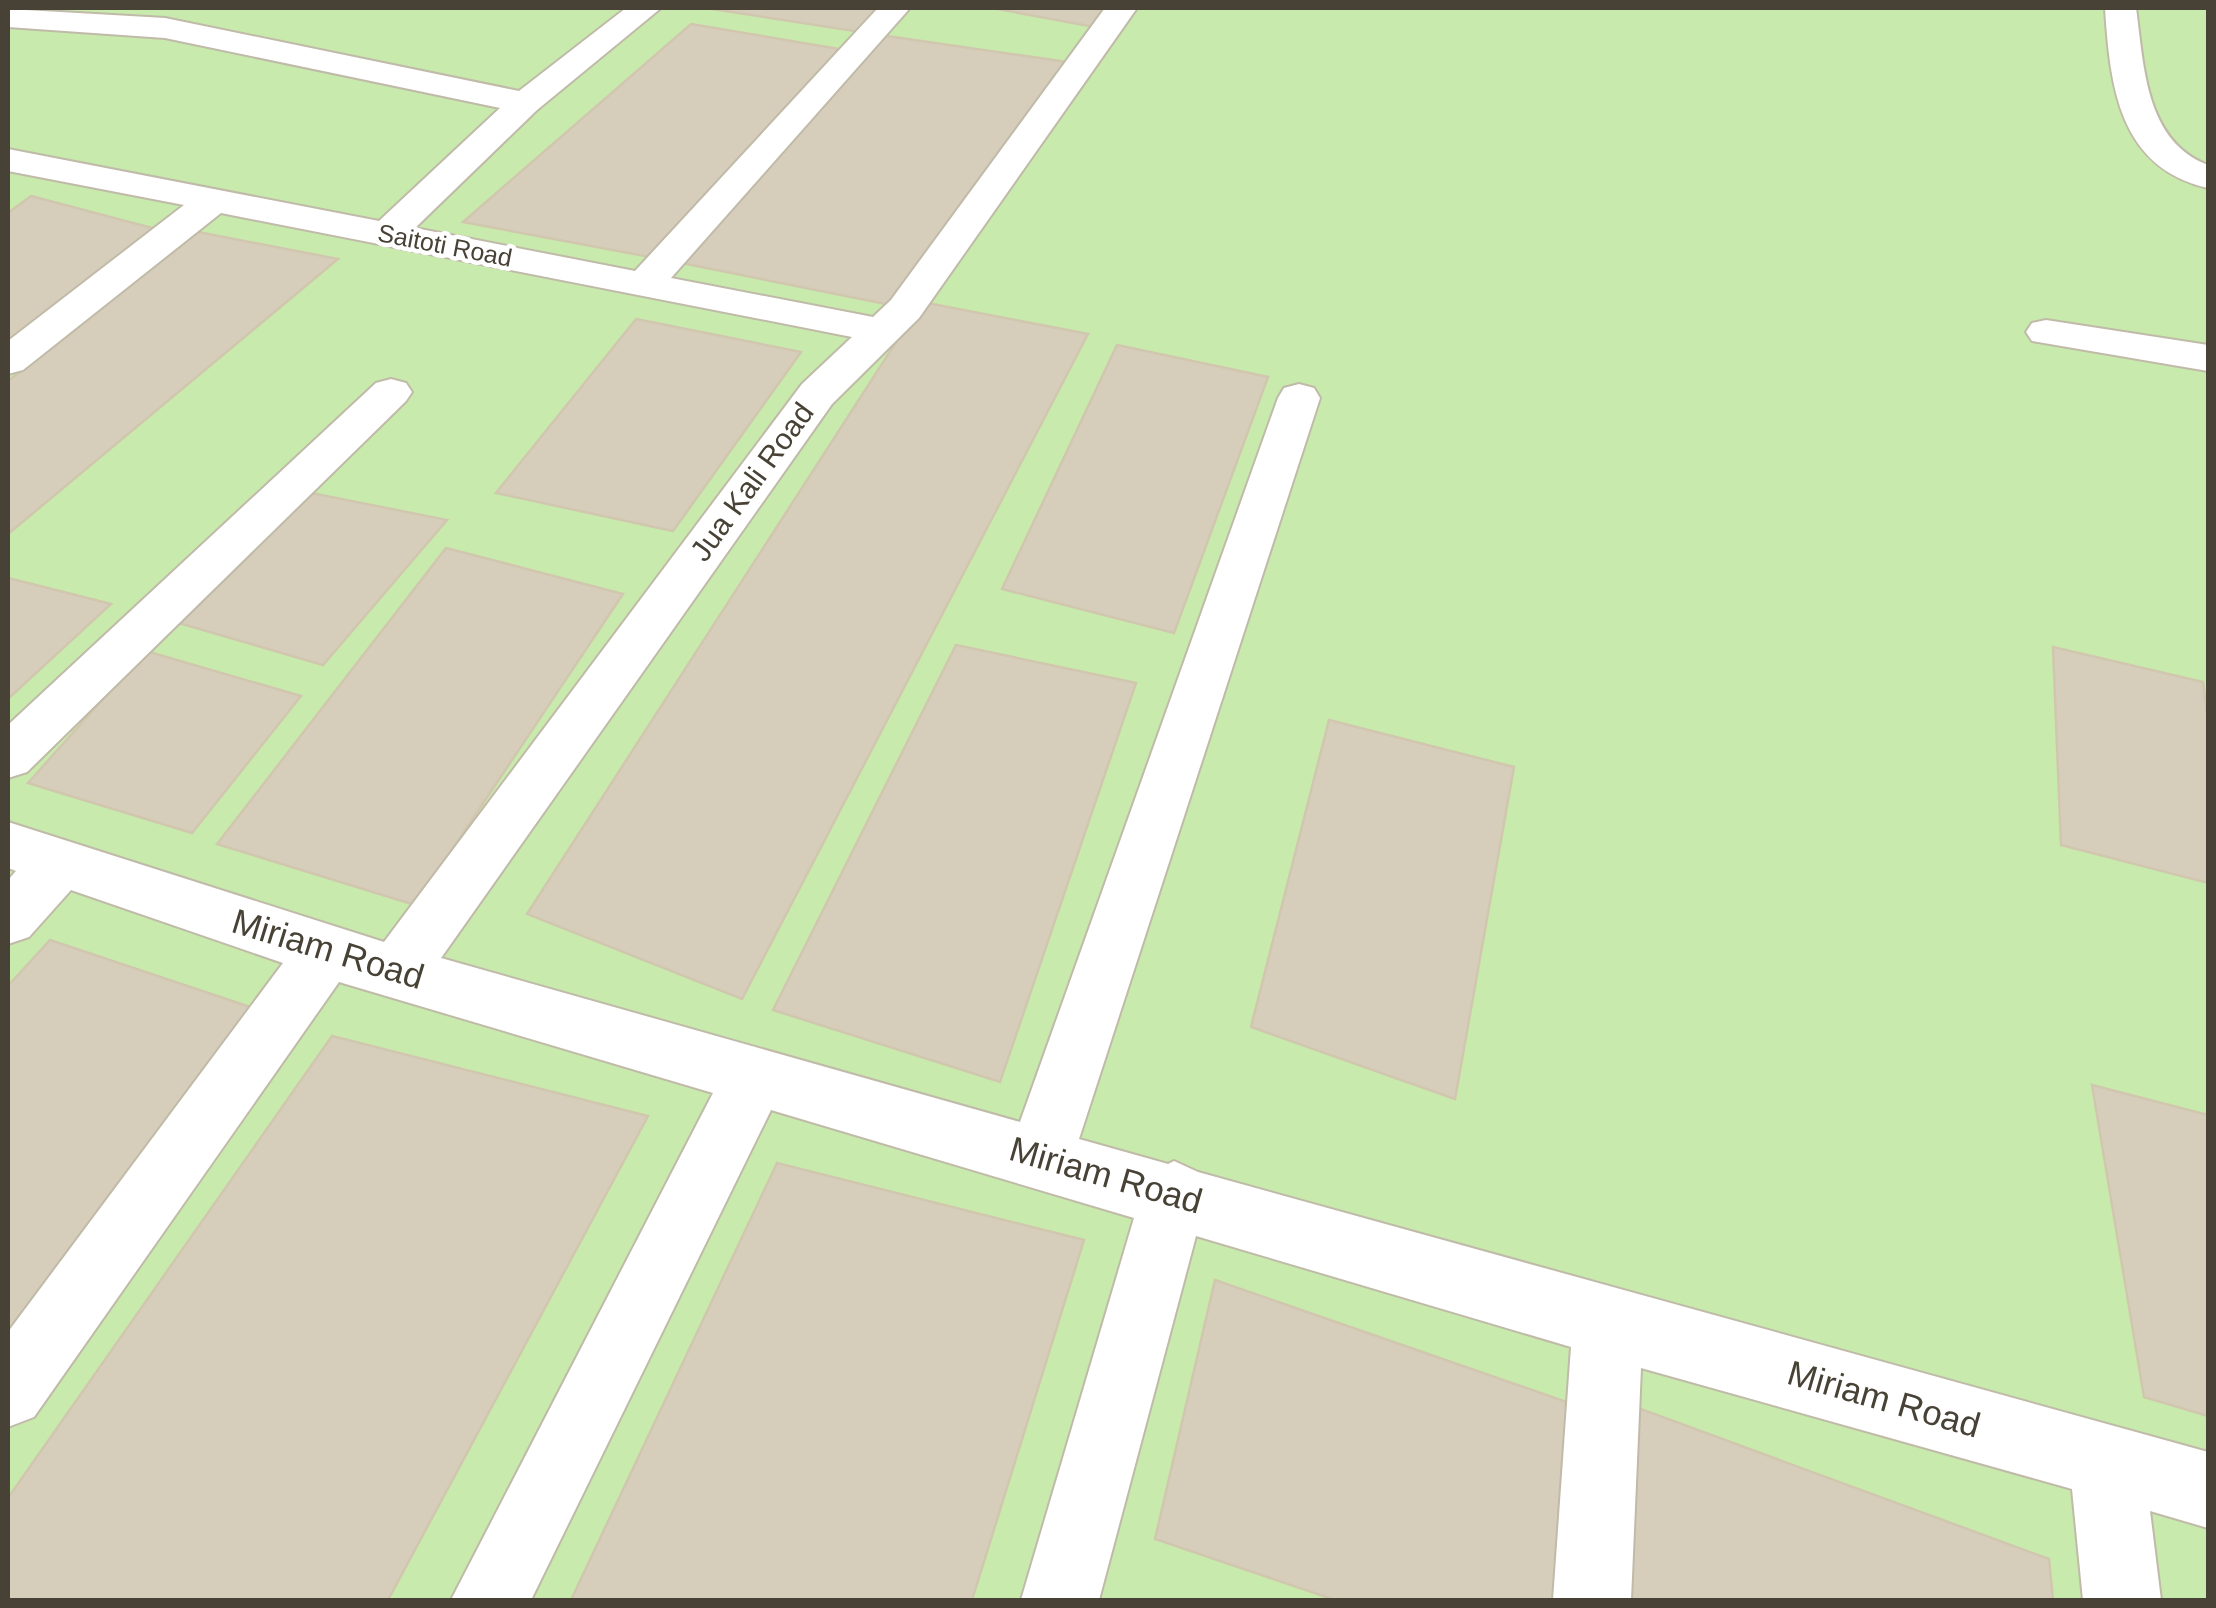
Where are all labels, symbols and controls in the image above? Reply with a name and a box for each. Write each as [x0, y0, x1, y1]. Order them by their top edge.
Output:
street label: Saitoti Road [375, 218, 515, 272]
street label: Jua Kali Road [683, 396, 820, 567]
street label: Miriam Road [228, 901, 429, 996]
street label: Miriam Road [1005, 1128, 1207, 1221]
street label: Miriam Road [1783, 1352, 1985, 1445]

